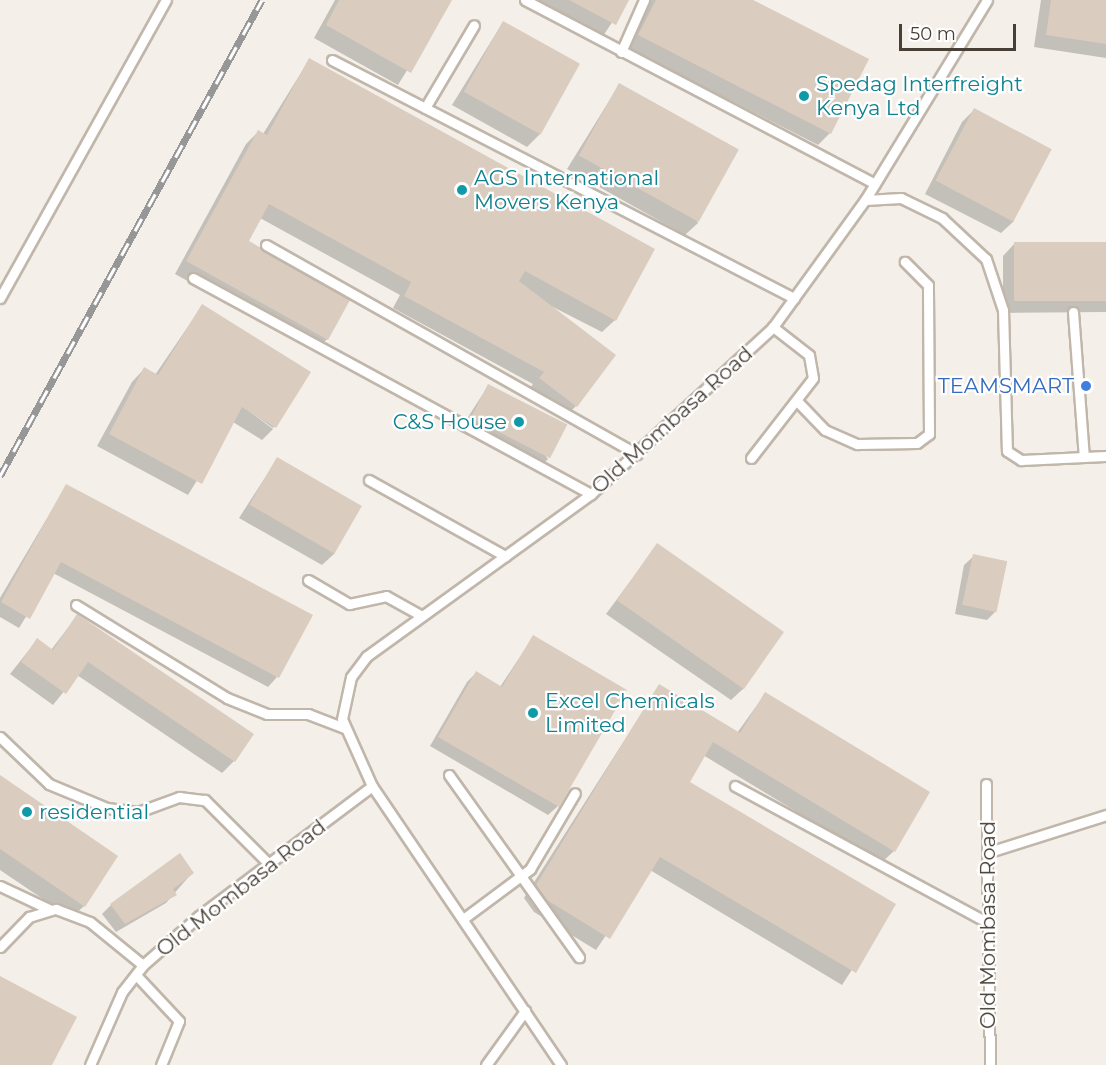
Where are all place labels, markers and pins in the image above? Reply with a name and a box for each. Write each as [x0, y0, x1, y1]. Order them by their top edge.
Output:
place label: Spedag Interfreight Kenya Ltd [816, 71, 1023, 121]
marker: Spedag Interfreight Kenya Ltd [797, 89, 811, 103]
place label: AGS International Movers Kenya [474, 165, 659, 215]
marker: AGS International Movers Kenya [455, 183, 469, 197]
place label: TEAMSMART [938, 373, 1074, 399]
marker: TEAMSMART [1079, 379, 1093, 393]
place label: C&S House [393, 409, 507, 435]
marker: C&S House [512, 415, 526, 429]
place label: Excel Chemicals Limited [545, 688, 715, 738]
marker: Excel Chemicals Limited [526, 706, 540, 720]
place label: residential [39, 799, 149, 825]
marker: residential [20, 805, 34, 819]

